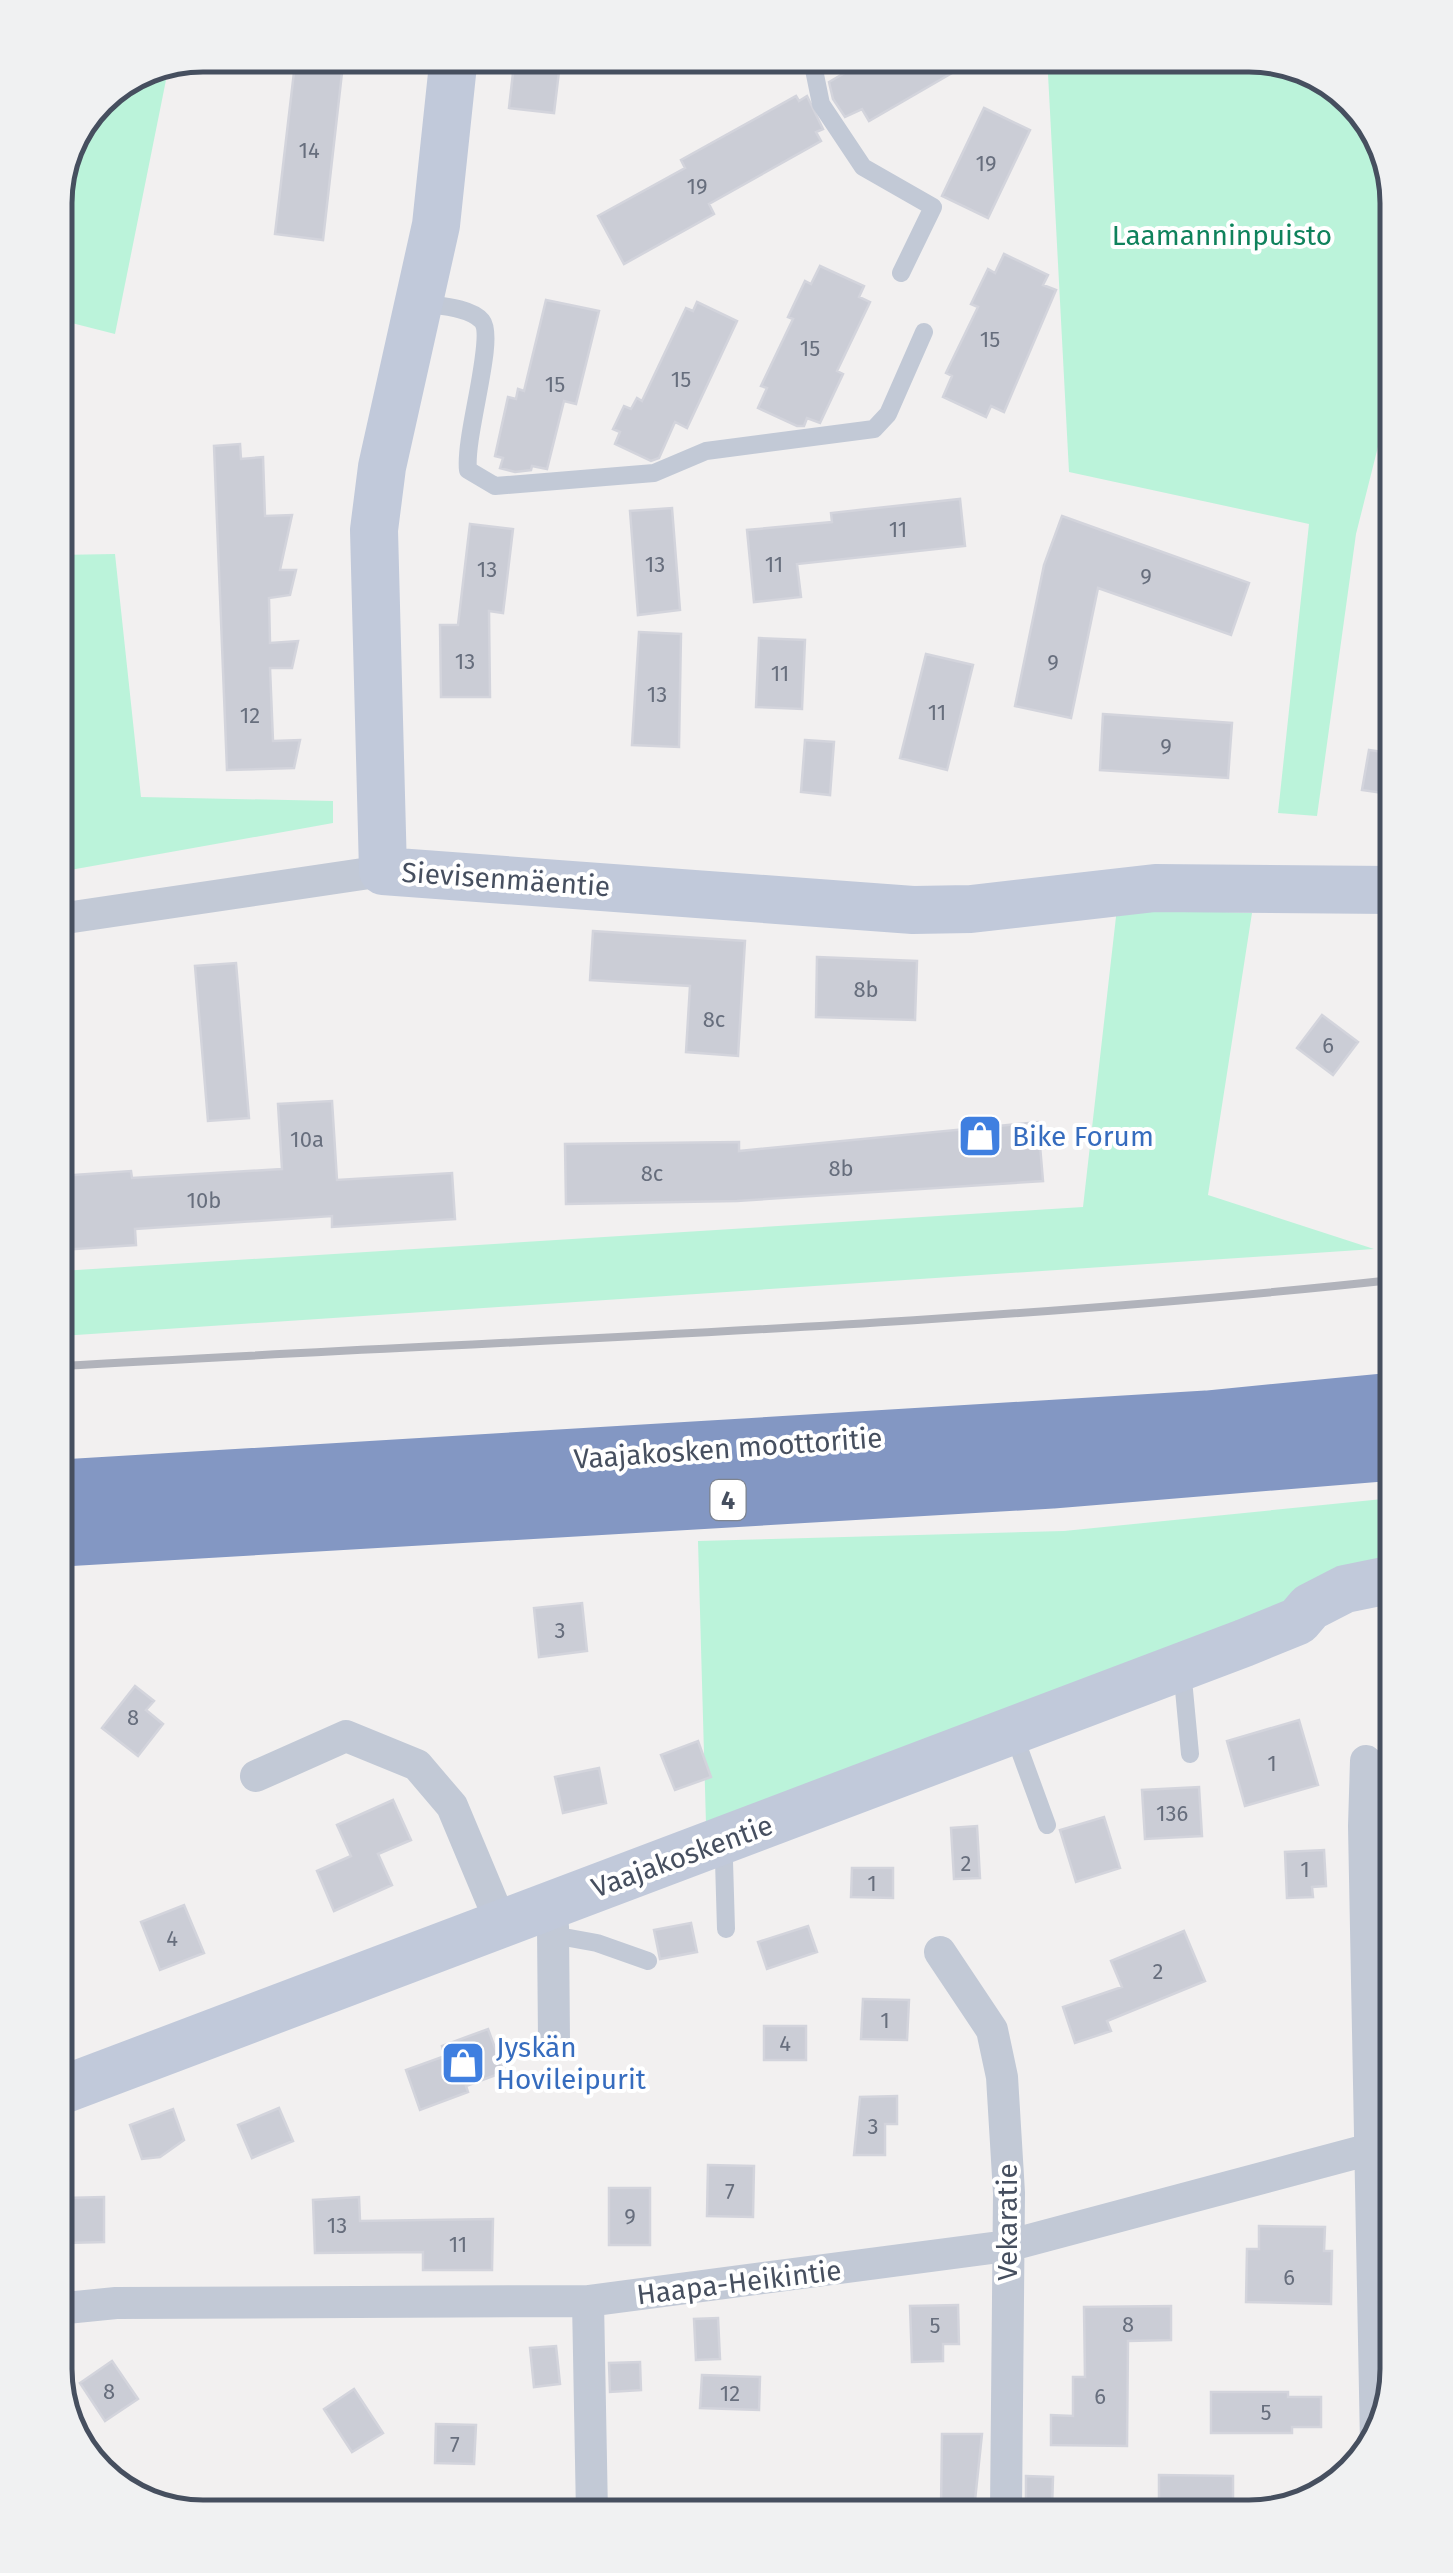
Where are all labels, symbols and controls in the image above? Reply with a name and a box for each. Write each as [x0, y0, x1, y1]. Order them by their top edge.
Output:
house number: 14 [298, 137, 320, 164]
house number: 19 [975, 150, 997, 177]
house number: 19 [686, 173, 708, 200]
park label: Laamanninpuisto [1112, 219, 1332, 252]
house number: 15 [980, 326, 1000, 353]
house number: 15 [800, 335, 820, 362]
house number: 15 [671, 366, 691, 393]
house number: 15 [545, 371, 565, 398]
house number: 11 [889, 516, 907, 543]
house number: 13 [645, 551, 665, 578]
house number: 11 [765, 551, 783, 578]
house number: 13 [477, 556, 497, 583]
house number: 9 [1140, 563, 1152, 590]
house number: 13 [455, 648, 475, 675]
house number: 9 [1047, 649, 1059, 676]
house number: 11 [771, 660, 789, 687]
house number: 13 [647, 681, 667, 708]
house number: 11 [928, 699, 946, 726]
house number: 12 [240, 702, 260, 729]
house number: 9 [1160, 733, 1172, 760]
street label: Sievisenmäentie [401, 856, 611, 903]
house number: 8b [853, 976, 879, 1003]
house number: 8c [703, 1006, 725, 1033]
house number: 6 [1322, 1032, 1334, 1059]
shop icon: Bike Forum [957, 1113, 1003, 1159]
place label: Bike Forum [1012, 1120, 1154, 1153]
house number: 10a [290, 1126, 324, 1153]
house number: 8b [828, 1155, 854, 1182]
house number: 8c [641, 1160, 663, 1187]
house number: 10b [187, 1187, 221, 1214]
street label: Vaajakosken moottoritie [573, 1421, 883, 1476]
road number: 4 [710, 1480, 746, 1520]
house number: 3 [555, 1617, 565, 1644]
house number: 8 [127, 1704, 139, 1731]
house number: 1 [1267, 1750, 1277, 1777]
house number: 136 [1156, 1800, 1188, 1827]
street label: Vaajakoskentie [587, 1808, 777, 1904]
house number: 2 [961, 1850, 971, 1877]
house number: 1 [1300, 1856, 1310, 1883]
house number: 1 [867, 1870, 877, 1897]
house number: 4 [166, 1925, 178, 1952]
house number: 2 [1153, 1958, 1163, 1985]
house number: 1 [880, 2007, 890, 2034]
house number: 4 [779, 2030, 791, 2057]
place label: Jyskän Hovileipurit [496, 2031, 647, 2096]
shop icon: Jyskän Hovileipurit [440, 2040, 486, 2086]
house number: 3 [868, 2113, 878, 2140]
street label: Vekaratie [991, 2163, 1024, 2281]
house number: 7 [725, 2178, 735, 2205]
house number: 9 [624, 2203, 636, 2230]
house number: 13 [327, 2212, 347, 2239]
house number: 11 [449, 2231, 467, 2258]
street label: Haapa-Heikintie [635, 2254, 843, 2311]
house number: 6 [1283, 2264, 1295, 2291]
house number: 8 [1122, 2311, 1134, 2338]
house number: 5 [929, 2312, 941, 2339]
house number: 8 [103, 2378, 115, 2405]
house number: 12 [720, 2380, 740, 2407]
house number: 6 [1094, 2383, 1106, 2410]
house number: 5 [1260, 2399, 1272, 2426]
house number: 7 [450, 2431, 460, 2458]

